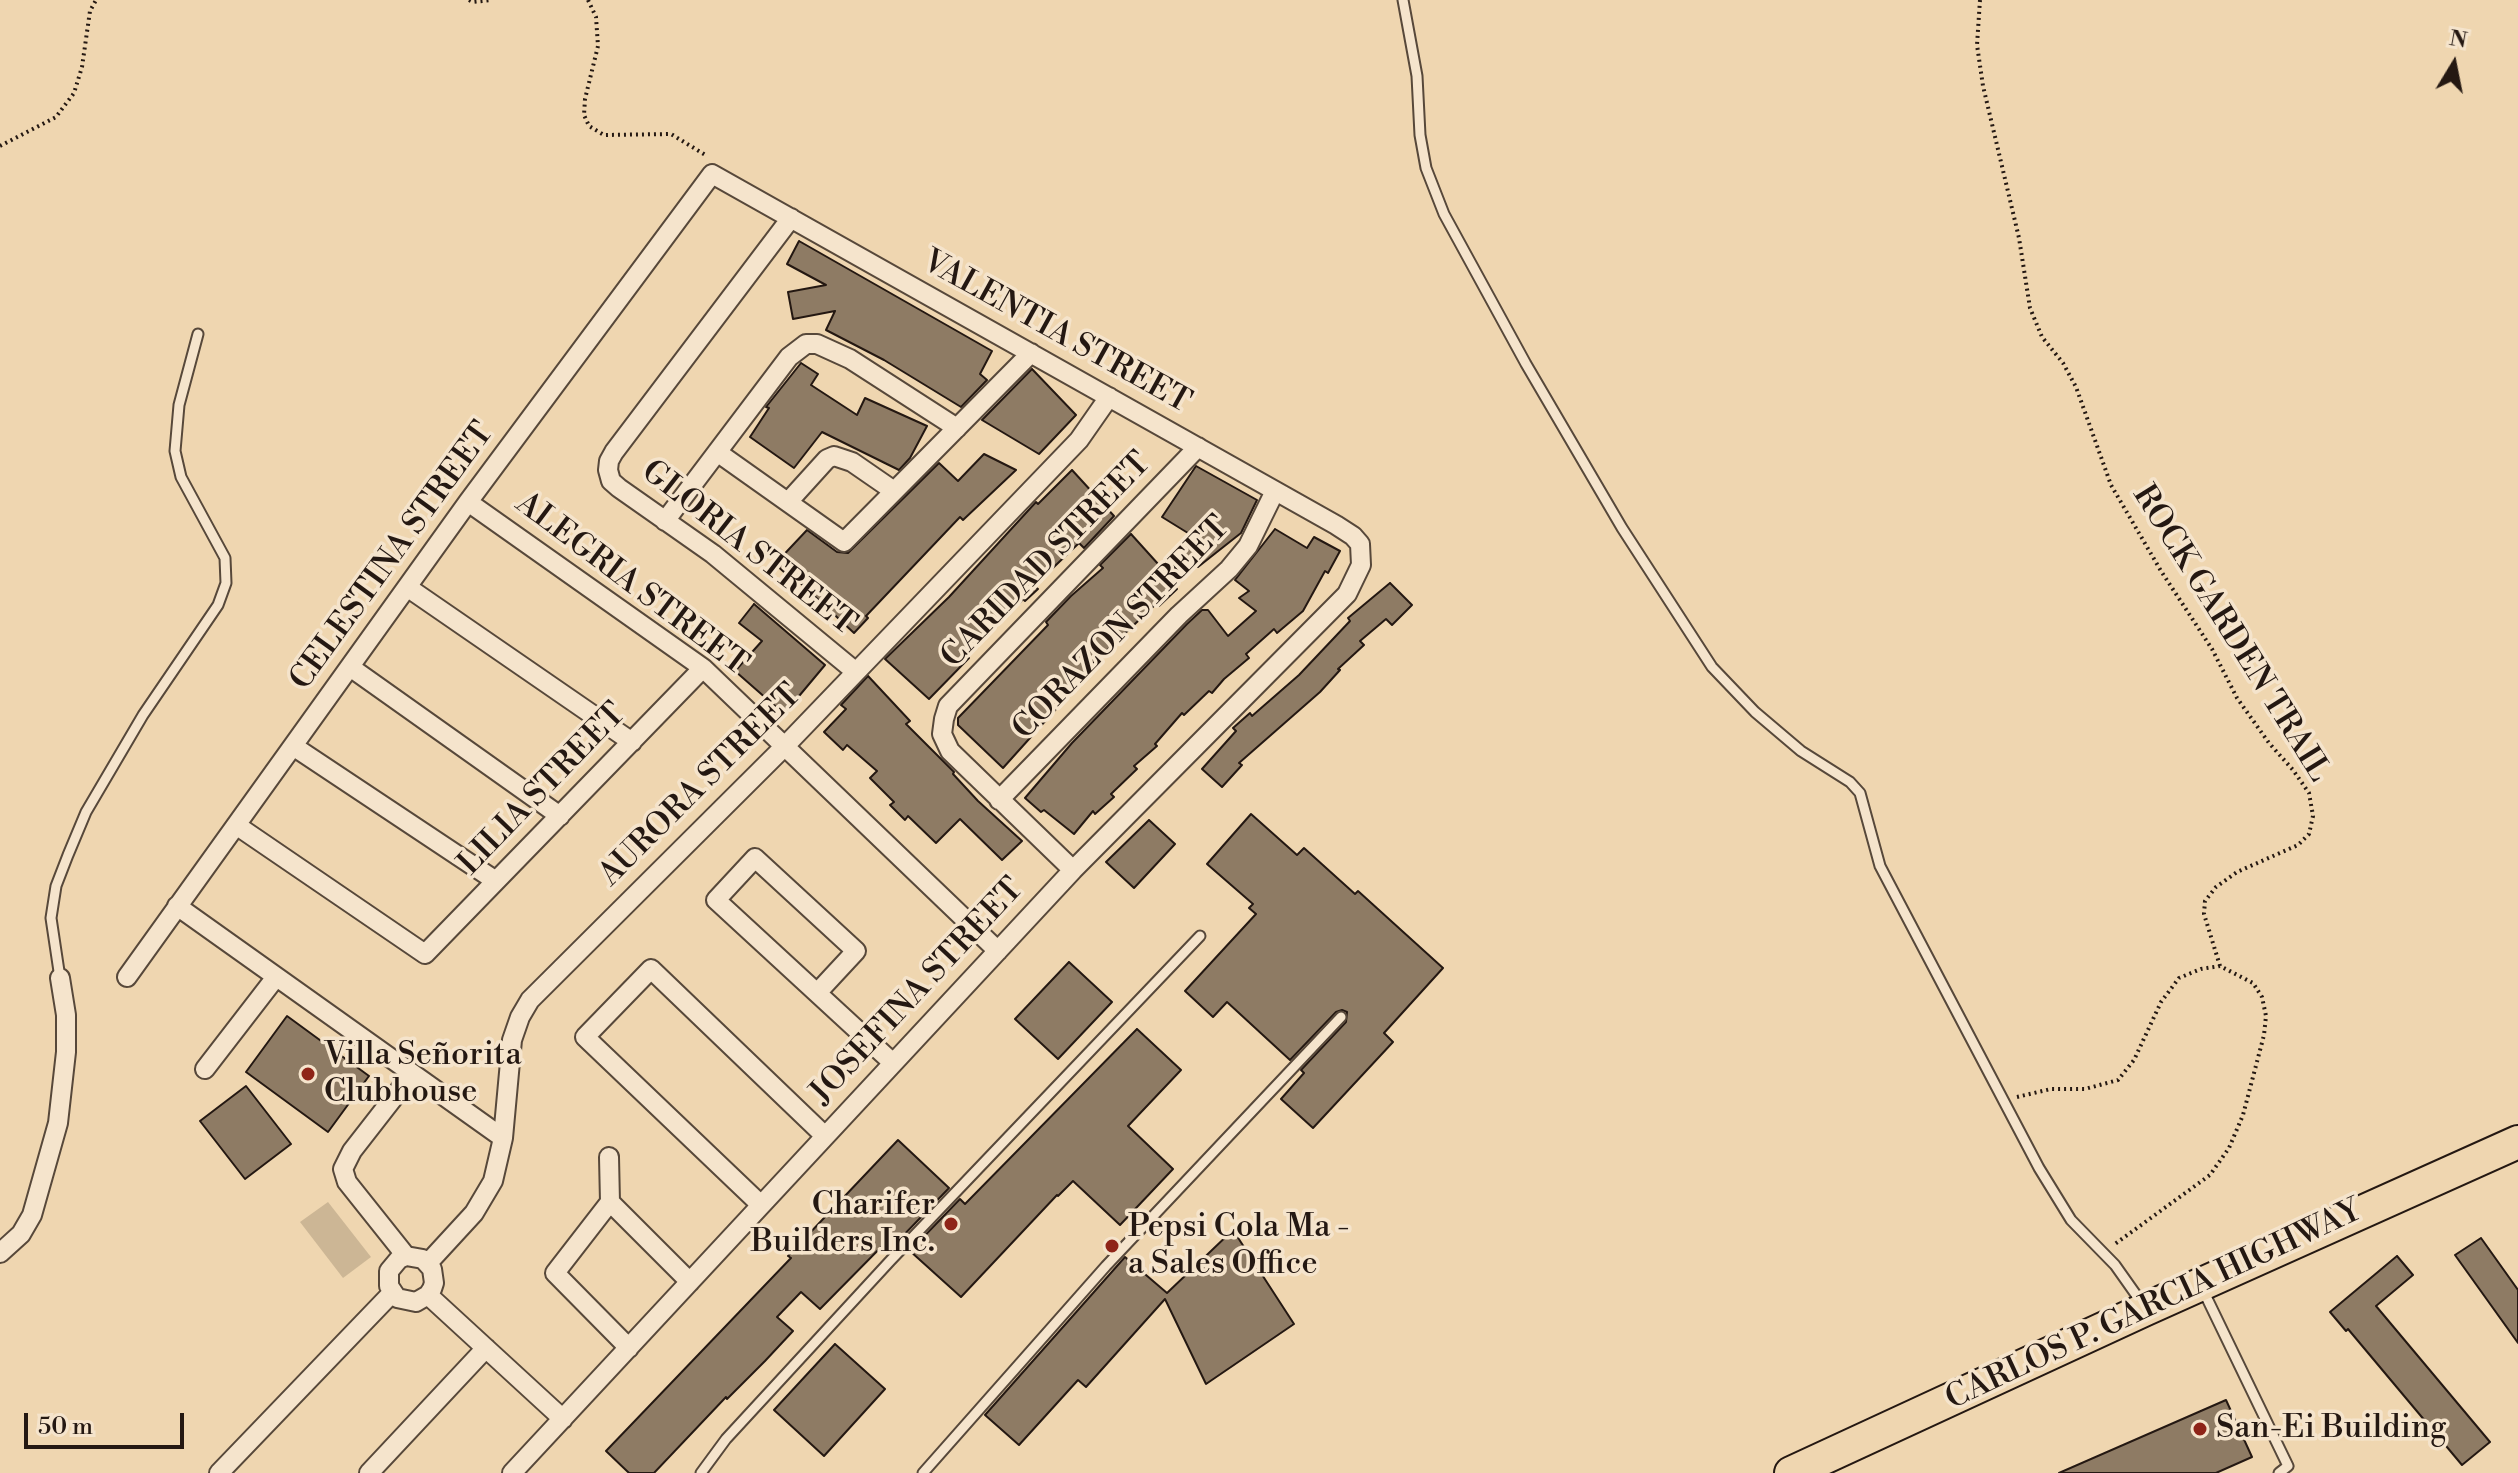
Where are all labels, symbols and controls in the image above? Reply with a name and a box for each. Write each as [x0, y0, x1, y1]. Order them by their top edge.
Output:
north arrow [2414, 24, 2494, 104]
text: N [2447, 25, 2469, 55]
street label: VALENTIA STREET [915, 243, 1197, 423]
street label: CELESTINA STREET [283, 416, 503, 698]
street label: CARIDAD STREET [934, 445, 1160, 677]
street label: GLORIA STREET [633, 453, 863, 645]
street label: ROCK GARDEN TRAIL [2123, 479, 2337, 789]
street label: ALEGRIA STREET [507, 485, 755, 685]
street label: CORAZON STREET [1006, 509, 1238, 749]
street label: AURORA STREET [592, 677, 810, 895]
street label: LILIA STREET [451, 696, 635, 884]
street label: JOSEFINA STREET [803, 871, 1033, 1113]
place label: Villa Señorita Clubhouse [324, 1037, 522, 1112]
marker: Villa Señorita Clubhouse [299, 1065, 317, 1083]
place label: Charifer Builders Inc. [751, 1187, 935, 1262]
street label: CARLOS P. GARCIA HIGHWAY [1940, 1193, 2368, 1419]
place label: Pepsi Cola Ma - a Sales Office [1128, 1209, 1350, 1284]
marker: Charifer Builders Inc. [942, 1215, 960, 1233]
marker: Pepsi Cola Ma - a Sales Office [1103, 1237, 1121, 1255]
scale bar [28, 1397, 188, 1447]
place label: San-Ei Building [2216, 1410, 2447, 1448]
text: 50 m [38, 1412, 93, 1442]
marker: San-Ei Building [2191, 1420, 2209, 1438]

